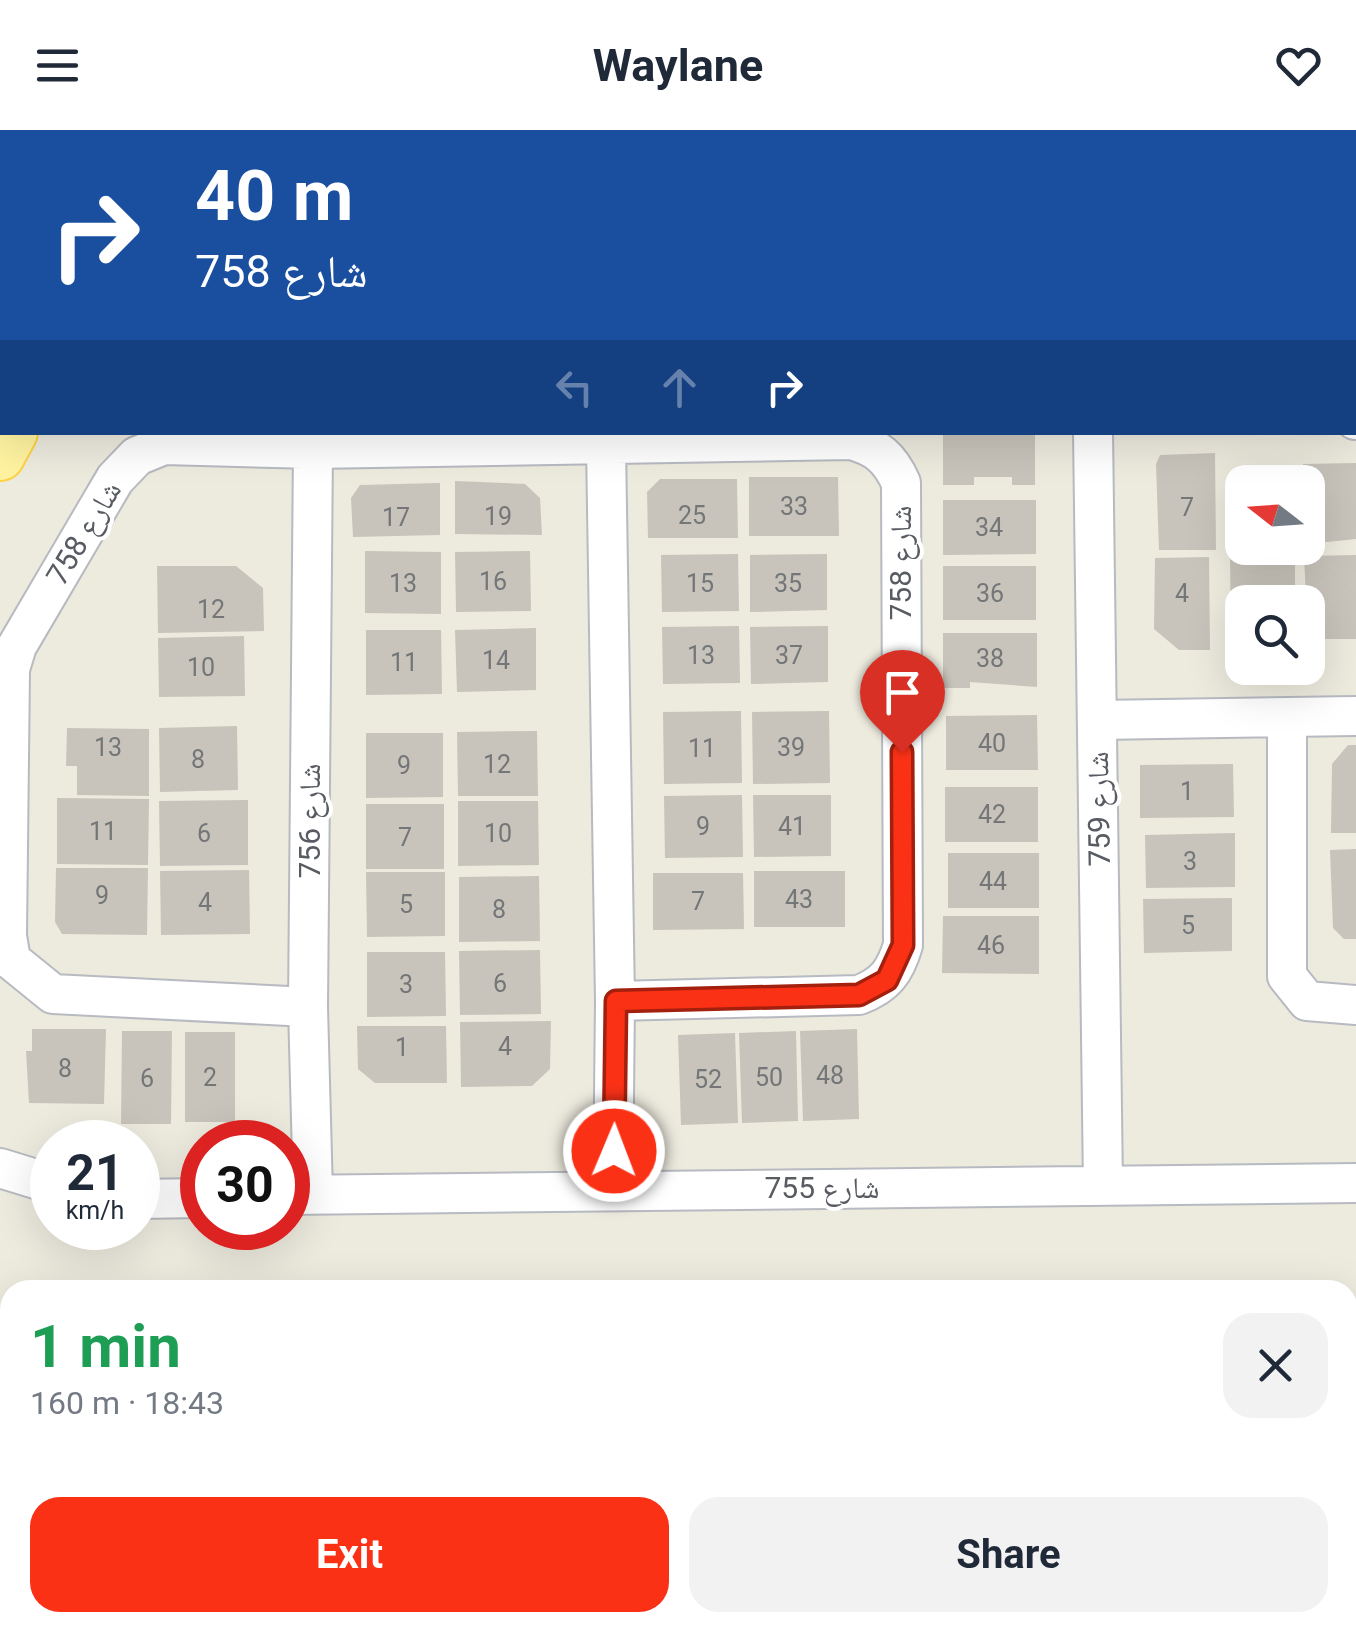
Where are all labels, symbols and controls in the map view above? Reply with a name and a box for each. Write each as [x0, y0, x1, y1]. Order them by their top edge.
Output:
icon: menu [30, 38, 85, 93]
icon: heart [1271, 38, 1326, 93]
text: Waylane [593, 39, 763, 92]
text: 40 m [195, 155, 353, 237]
icon: right [30, 170, 160, 300]
text: شارع 758 [195, 245, 368, 298]
icon: left [547, 360, 602, 415]
icon: ahead [652, 360, 707, 415]
icon: right [757, 360, 812, 415]
north arrow [1225, 465, 1325, 565]
map controls [1225, 465, 1325, 685]
street label: شارع 758 [39, 474, 130, 592]
house number: 33 [780, 492, 808, 521]
house number: 7 [1180, 493, 1194, 522]
house number: 25 [678, 501, 706, 530]
house number: 19 [484, 502, 512, 531]
house number: 17 [382, 503, 410, 532]
street label: شارع 758 [883, 505, 920, 621]
house number: 34 [975, 513, 1003, 542]
house number: 16 [479, 567, 507, 596]
house number: 13 [389, 569, 417, 598]
house number: 15 [686, 569, 714, 598]
house number: 35 [774, 569, 802, 598]
house number: 36 [976, 579, 1004, 608]
house number: 4 [1175, 579, 1189, 608]
button: search [1225, 585, 1325, 685]
house number: 12 [197, 595, 225, 624]
house number: 13 [687, 641, 715, 670]
house number: 37 [775, 641, 803, 670]
house number: 38 [976, 644, 1004, 673]
house number: 14 [482, 646, 510, 675]
house number: 11 [390, 648, 418, 677]
pin [860, 650, 945, 753]
house number: 10 [187, 653, 215, 682]
icon: arrive [875, 665, 930, 720]
house number: 40 [978, 729, 1006, 758]
house number: 13 [94, 733, 122, 762]
house number: 39 [777, 733, 805, 762]
house number: 11 [688, 734, 716, 763]
house number: 8 [191, 745, 205, 774]
house number: 12 [483, 750, 511, 779]
house number: 9 [397, 751, 411, 780]
street label: شارع 759 [1080, 751, 1119, 867]
street label: شارع 756 [292, 763, 329, 879]
house number: 1 [1180, 777, 1194, 806]
house number: 42 [978, 800, 1006, 829]
house number: 9 [696, 812, 710, 841]
house number: 41 [778, 812, 806, 841]
house number: 11 [89, 817, 117, 846]
house number: 6 [197, 819, 211, 848]
house number: 10 [484, 819, 512, 848]
house number: 7 [398, 823, 412, 852]
house number: 3 [1183, 847, 1197, 876]
house number: 44 [979, 867, 1007, 896]
house number: 9 [95, 881, 109, 910]
house number: 43 [785, 885, 813, 914]
house number: 7 [691, 887, 705, 916]
house number: 4 [198, 888, 212, 917]
house number: 5 [399, 890, 413, 919]
house number: 8 [492, 895, 506, 924]
house number: 5 [1181, 911, 1195, 940]
house number: 46 [977, 931, 1005, 960]
house number: 6 [493, 969, 507, 998]
house number: 3 [399, 970, 413, 999]
house number: 4 [498, 1032, 512, 1061]
house number: 1 [395, 1033, 409, 1062]
house number: 8 [58, 1054, 72, 1083]
house number: 48 [816, 1061, 844, 1090]
house number: 2 [203, 1063, 217, 1092]
house number: 50 [755, 1063, 783, 1092]
house number: 6 [140, 1064, 154, 1093]
house number: 52 [694, 1065, 722, 1094]
position arrow [562, 1099, 666, 1203]
speed limit sign: 30 [180, 1120, 310, 1250]
text: 21 [66, 1144, 124, 1202]
street label: شارع 755 [764, 1170, 880, 1207]
text: km/h [66, 1196, 124, 1225]
text: 1 min [30, 1311, 181, 1382]
button: close [1223, 1313, 1328, 1418]
text: 160 m · 18:43 [30, 1384, 224, 1422]
button: Exit [30, 1497, 669, 1612]
button: Share [689, 1497, 1328, 1612]

